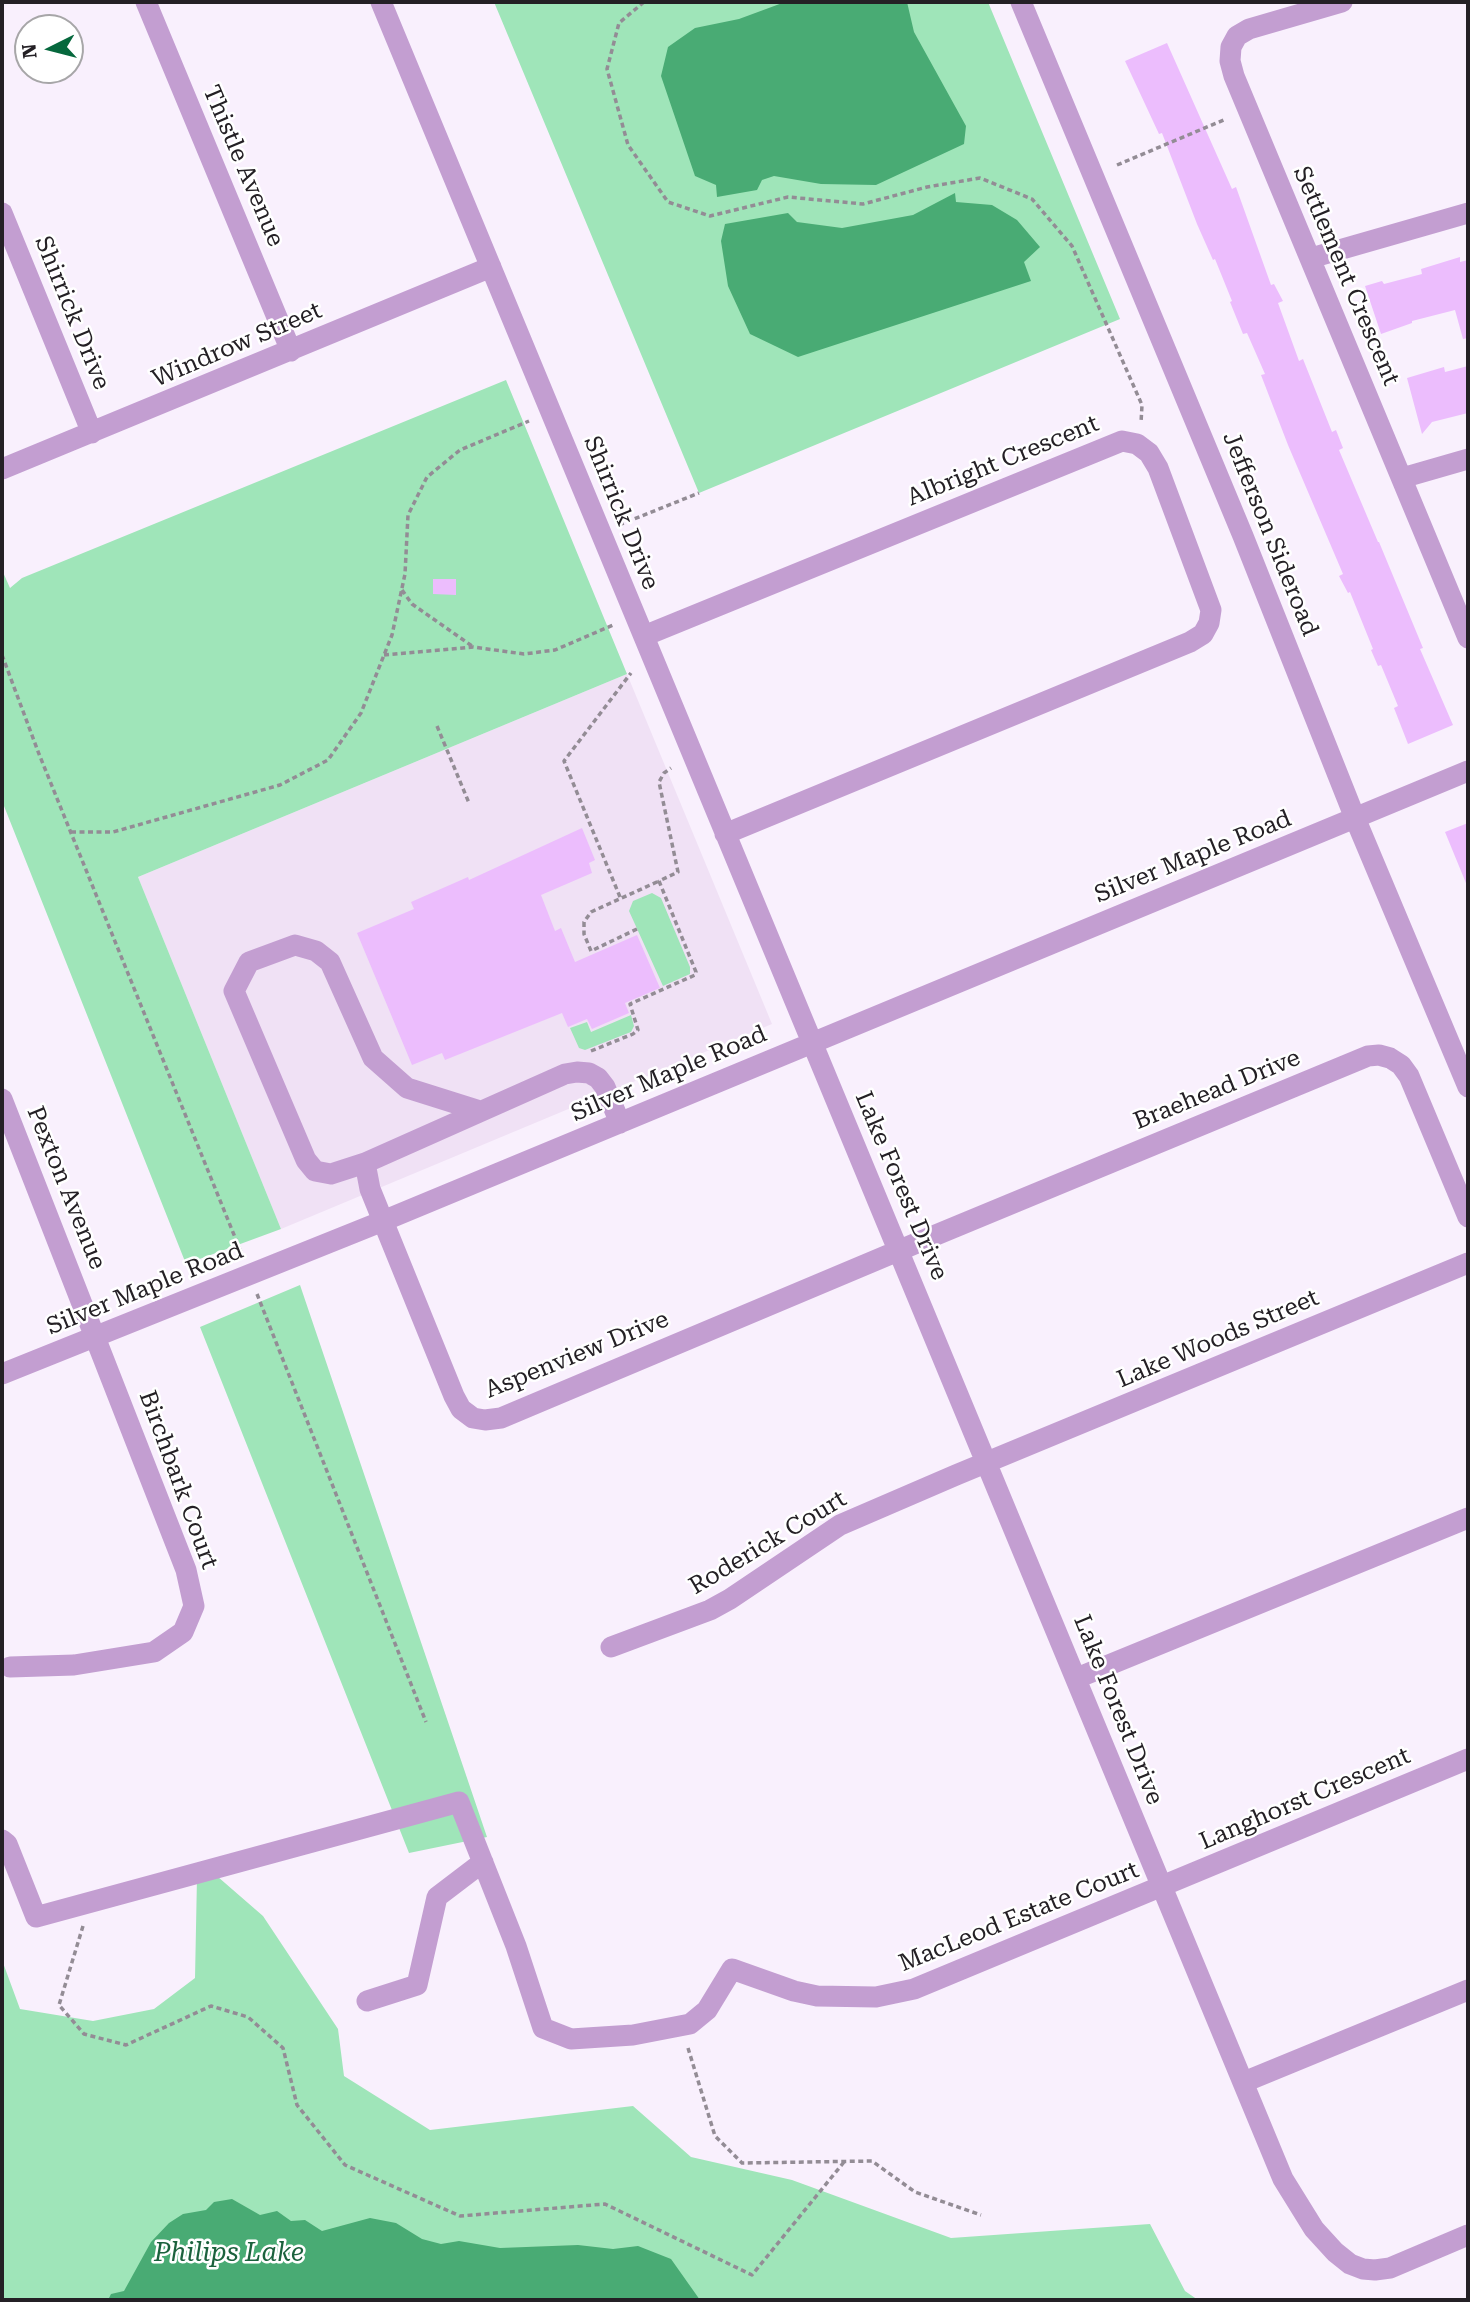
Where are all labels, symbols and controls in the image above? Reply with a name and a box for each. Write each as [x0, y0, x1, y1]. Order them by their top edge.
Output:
north arrow [14, 14, 84, 84]
text: N [17, 43, 42, 60]
street label: Thistle Avenue [196, 81, 290, 251]
street label: Settlement Crescent [1287, 162, 1405, 390]
street label: Shirrick Drive [28, 232, 116, 394]
street label: Windrow Street [148, 296, 326, 394]
street label: Albright Crescent [903, 409, 1103, 513]
street label: Jefferson Sideroad [1216, 428, 1324, 640]
street label: Shirrick Drive [577, 432, 665, 594]
street label: Silver Maple Road [1090, 804, 1296, 910]
street label: Silver Maple Road [567, 1020, 771, 1128]
street label: Braehead Drive [1130, 1044, 1304, 1136]
street label: Lake Forest Drive [848, 1087, 954, 1285]
street label: Pexton Avenue [20, 1102, 112, 1274]
street label: Silver Maple Road [42, 1236, 248, 1342]
street label: Lake Woods Street [1113, 1283, 1323, 1395]
street label: Aspenview Drive [481, 1305, 673, 1405]
street label: Birchbark Court [132, 1387, 224, 1573]
street label: Roderick Court [684, 1485, 852, 1601]
street label: Lake Forest Drive [1067, 1611, 1169, 1809]
street label: Langhorst Crescent [1195, 1742, 1415, 1856]
street label: MacLeod Estate Court [895, 1856, 1143, 1978]
water label: Philips Lake [154, 2237, 304, 2269]

